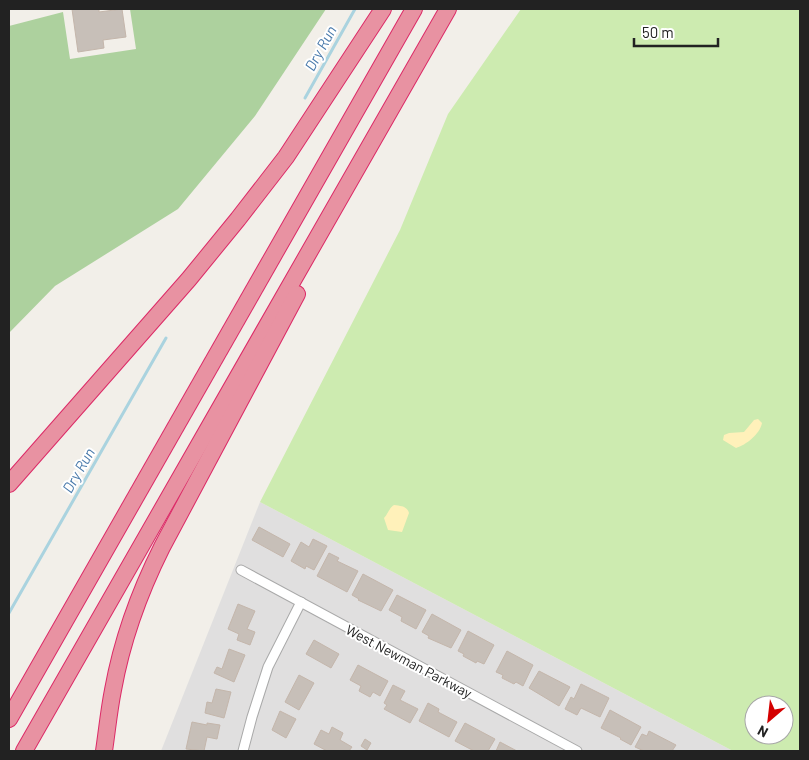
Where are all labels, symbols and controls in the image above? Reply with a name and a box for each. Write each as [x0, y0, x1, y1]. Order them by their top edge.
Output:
scale bar [634, 15, 718, 47]
water label: Dry Run [300, 22, 340, 74]
text: 50 m [642, 23, 674, 41]
water label: Dry Run [58, 444, 98, 496]
street label: West Newman Parkway [343, 621, 475, 702]
north arrow [744, 695, 794, 745]
text: N [755, 722, 771, 742]

